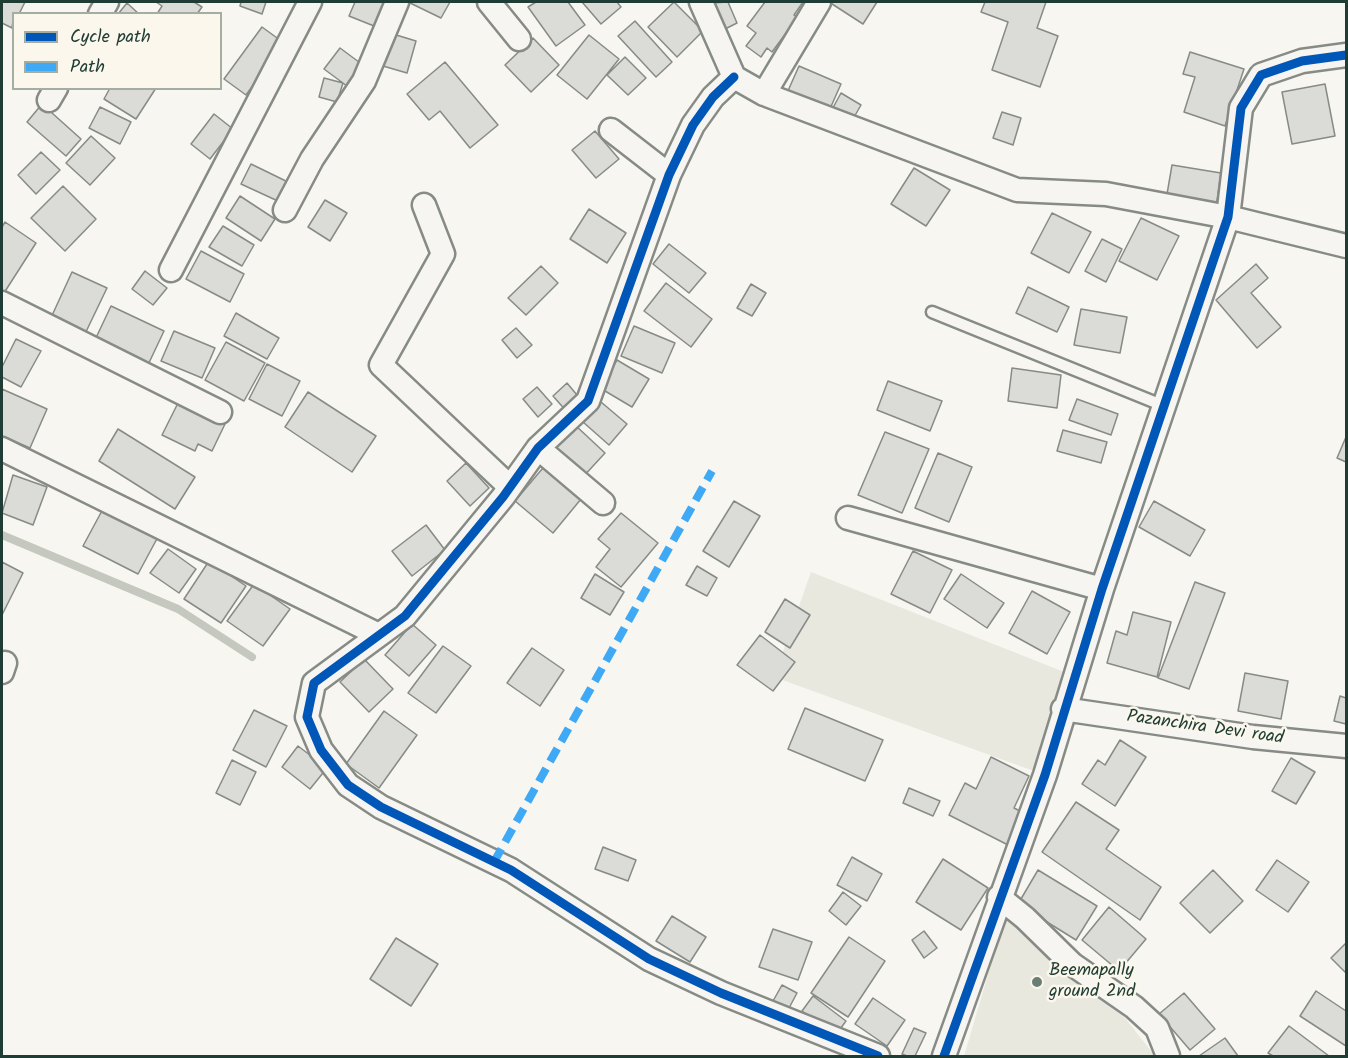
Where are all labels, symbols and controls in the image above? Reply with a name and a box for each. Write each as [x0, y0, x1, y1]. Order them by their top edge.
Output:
legend [12, 12, 222, 90]
text: Cycle path [70, 23, 151, 52]
text: Path [70, 53, 105, 82]
street label: Pazanchira Devi road [1125, 707, 1285, 751]
place label: Beemapally ground 2nd [1049, 961, 1135, 1004]
marker: Beemapally ground 2nd [1030, 975, 1044, 989]

